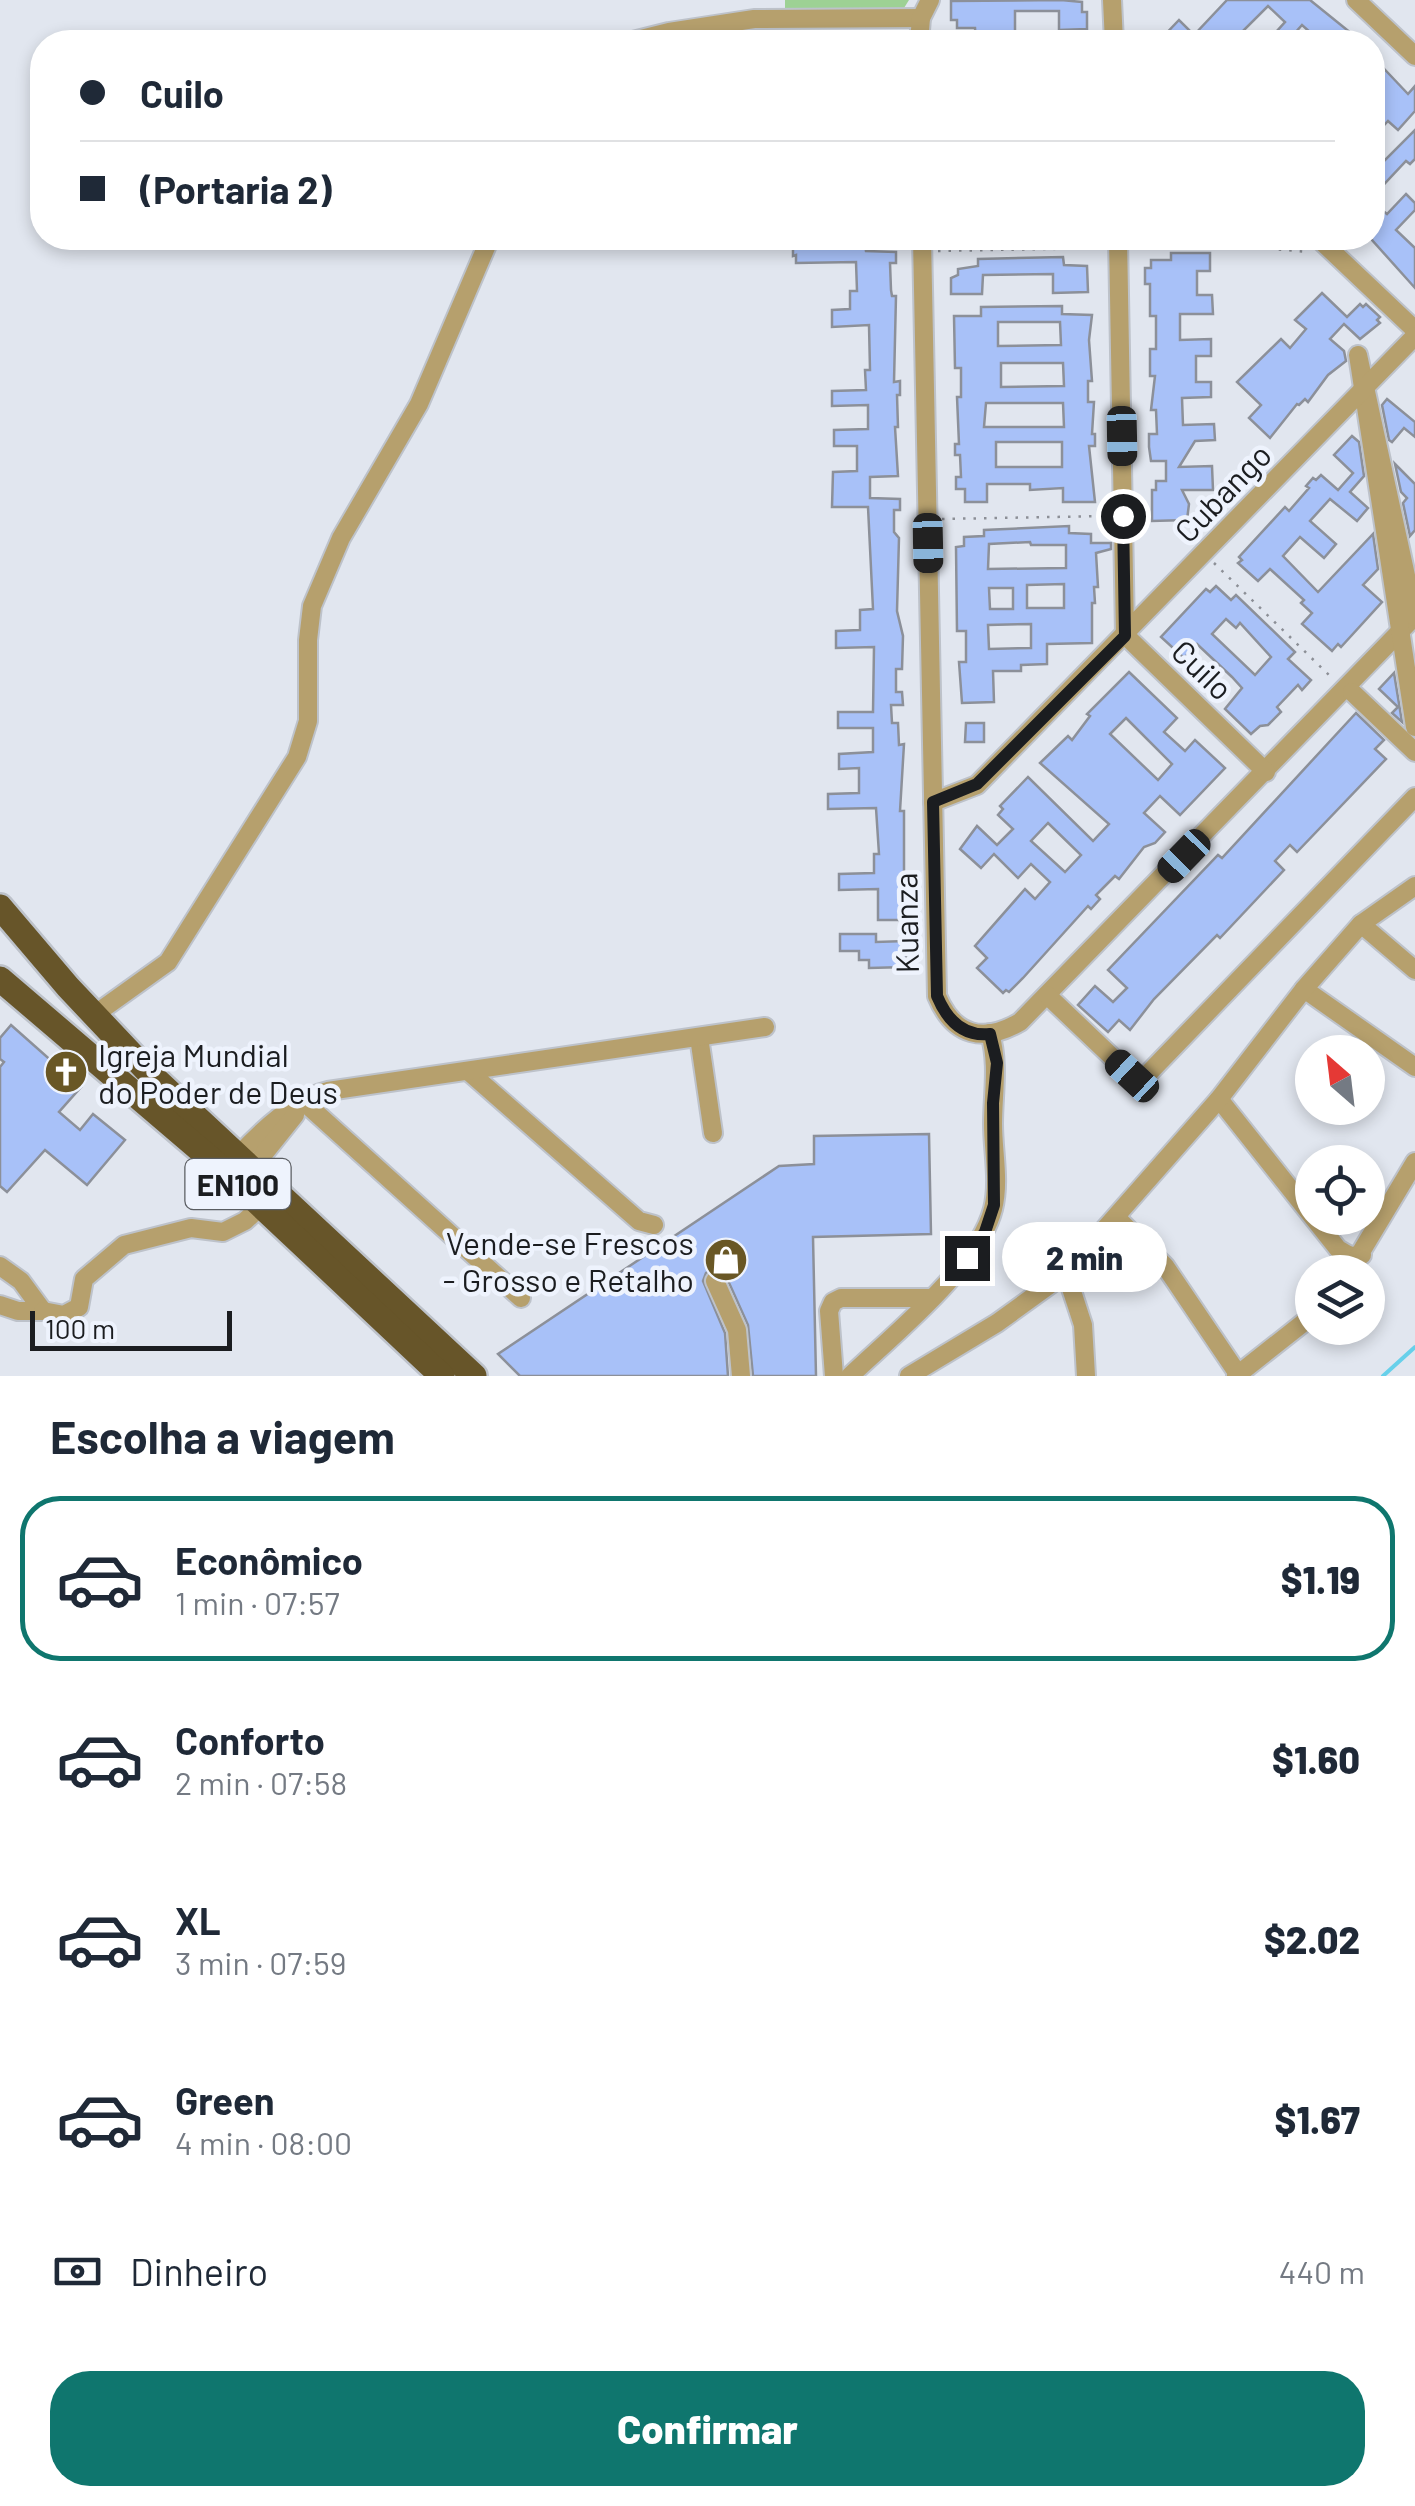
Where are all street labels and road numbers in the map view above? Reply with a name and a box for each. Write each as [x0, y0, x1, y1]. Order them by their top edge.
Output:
street label: Cubango [1166, 435, 1278, 549]
street label: Cuilo [1165, 631, 1241, 707]
street label: Kuanza [885, 872, 925, 974]
road number: EN100 [186, 1159, 290, 1209]

